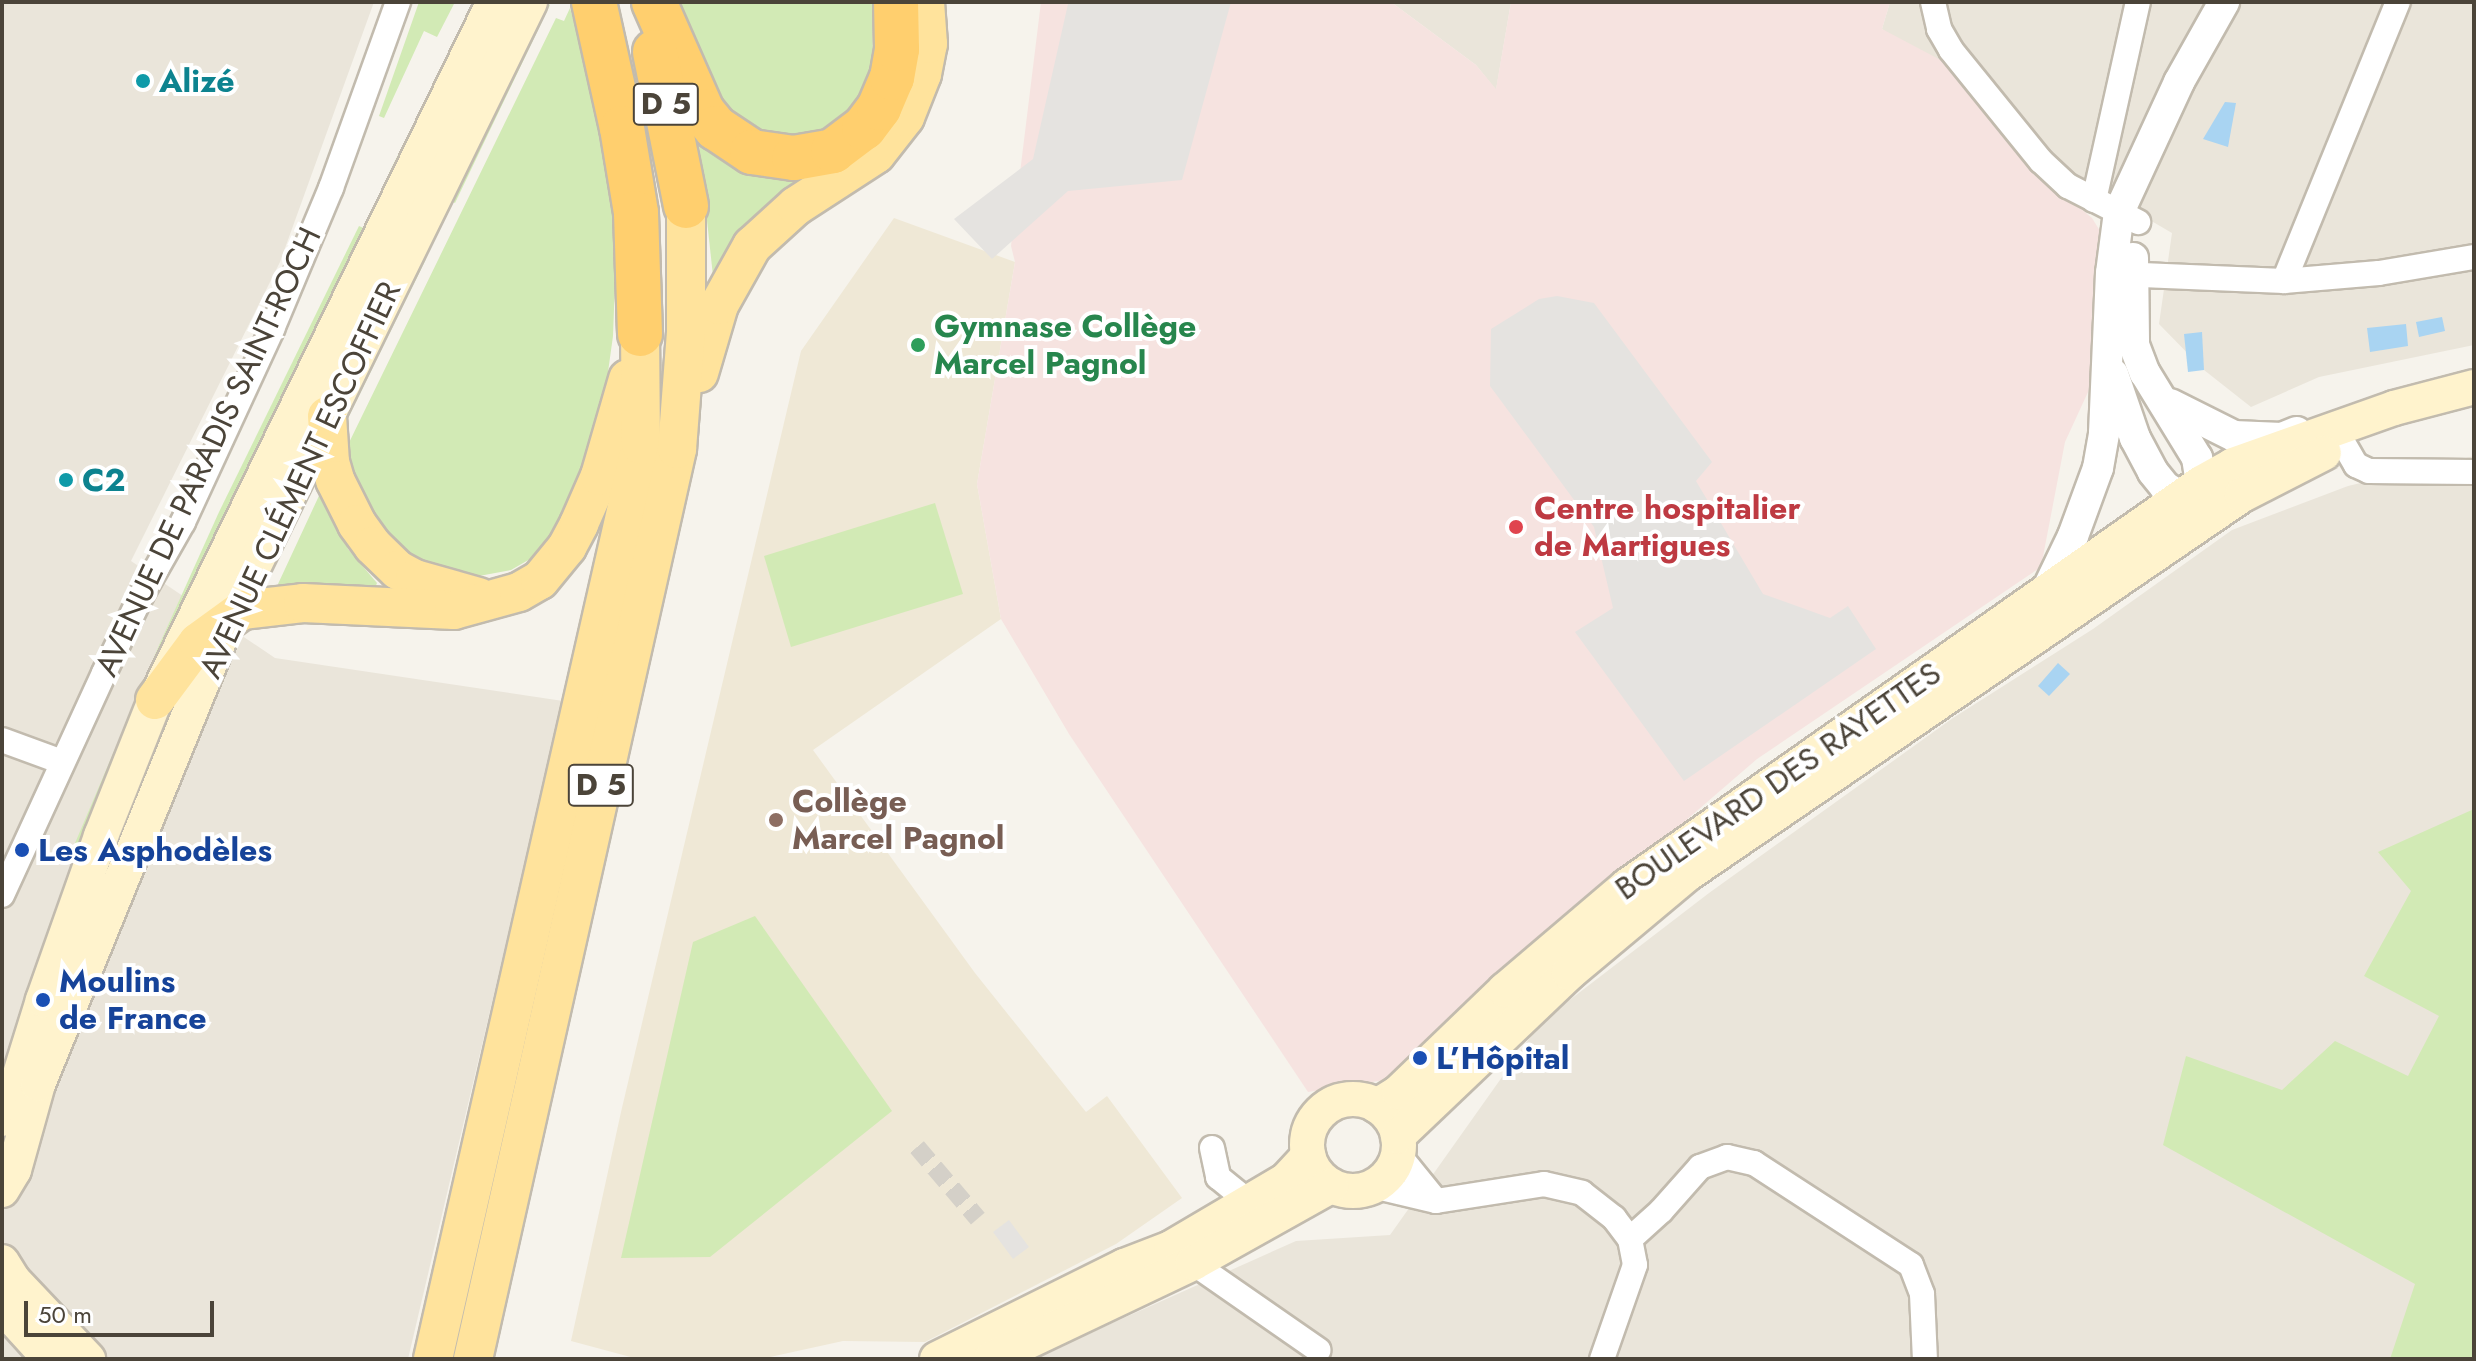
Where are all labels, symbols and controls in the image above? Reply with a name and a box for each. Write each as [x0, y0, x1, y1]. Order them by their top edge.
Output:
place label: Alizé [159, 62, 235, 100]
marker: Alizé [134, 72, 152, 90]
road number: D 5 [632, 78, 700, 130]
street label: AVENUE DE PARADIS SAINT-ROCH [87, 222, 329, 682]
street label: AVENUE CLÉMENT ESCOFFIER [191, 276, 409, 684]
place label: Gymnase Collège Marcel Pagnol [934, 308, 1196, 383]
marker: Gymnase Collège Marcel Pagnol [909, 336, 927, 354]
place label: C2 [82, 461, 125, 499]
marker: C2 [57, 471, 75, 489]
place label: Centre hospitalier de Martigues [1534, 490, 1801, 565]
marker: Centre hospitalier de Martigues [1505, 516, 1527, 538]
street label: BOULEVARD DES RAYETTES [1608, 654, 1948, 908]
road number: D 5 [567, 759, 635, 811]
place label: Collège Marcel Pagnol [792, 783, 1004, 858]
marker: Collège Marcel Pagnol [767, 811, 785, 829]
place label: Les Asphodèles [38, 831, 272, 869]
marker: Les Asphodèles [13, 841, 31, 859]
place label: Moulins de France [59, 963, 207, 1038]
marker: Moulins de France [34, 991, 52, 1009]
place label: L’Hôpital [1436, 1039, 1569, 1077]
marker: L’Hôpital [1411, 1049, 1429, 1067]
scale bar [28, 1285, 218, 1335]
text: 50 m [38, 1297, 92, 1332]

